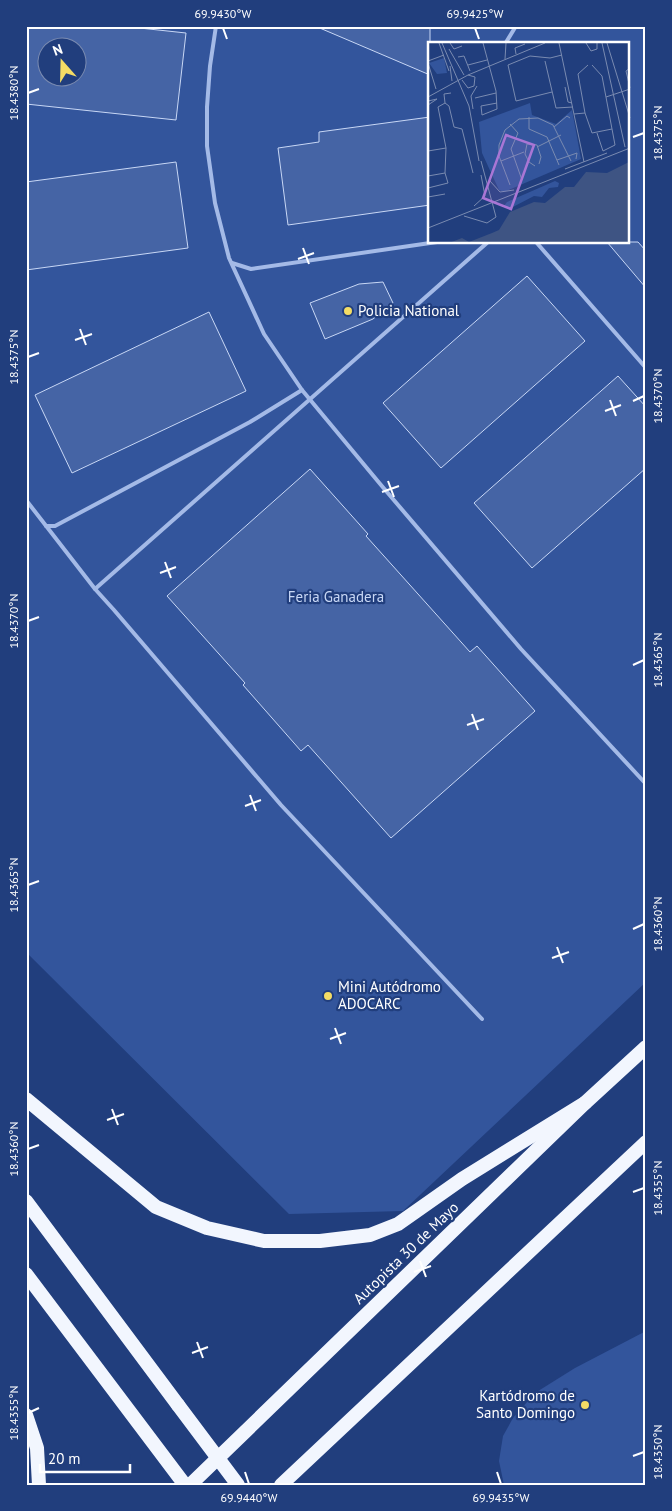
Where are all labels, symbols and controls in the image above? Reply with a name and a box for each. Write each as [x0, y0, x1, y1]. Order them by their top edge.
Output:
text: 69.9430°W [195, 6, 251, 21]
text: 69.9425°W [447, 6, 503, 21]
north arrow [38, 38, 88, 88]
text: N [50, 40, 65, 60]
inset map [428, 42, 630, 244]
text: 18.4380°N [6, 66, 21, 120]
text: 18.4375°N [650, 106, 665, 160]
place label: Policia National [358, 301, 460, 320]
marker: Policia National [342, 305, 354, 317]
text: 18.4375°N [6, 330, 21, 384]
text: 18.4370°N [650, 369, 665, 423]
park label: Feria Ganadera [288, 587, 384, 606]
text: 18.4370°N [6, 594, 21, 648]
text: 18.4365°N [650, 633, 665, 687]
text: 18.4365°N [6, 858, 21, 912]
text: 18.4360°N [650, 897, 665, 951]
place label: Mini Autódromo ADOCARC [338, 977, 441, 1013]
marker: Mini Autódromo ADOCARC [322, 990, 334, 1002]
text: 18.4360°N [6, 1122, 21, 1176]
text: 18.4355°N [650, 1161, 665, 1215]
street label: Autopista 30 de Mayo [349, 1198, 462, 1308]
text: 18.4355°N [6, 1386, 21, 1440]
place label: Kartódromo de Santo Domingo [476, 1386, 575, 1422]
marker: Kartódromo de Santo Domingo [579, 1399, 591, 1411]
text: 18.4350°N [650, 1425, 665, 1479]
scale bar [40, 1441, 130, 1473]
text: 20 m [48, 1449, 81, 1468]
text: 69.9440°W [221, 1490, 277, 1505]
text: 69.9435°W [473, 1490, 529, 1505]

